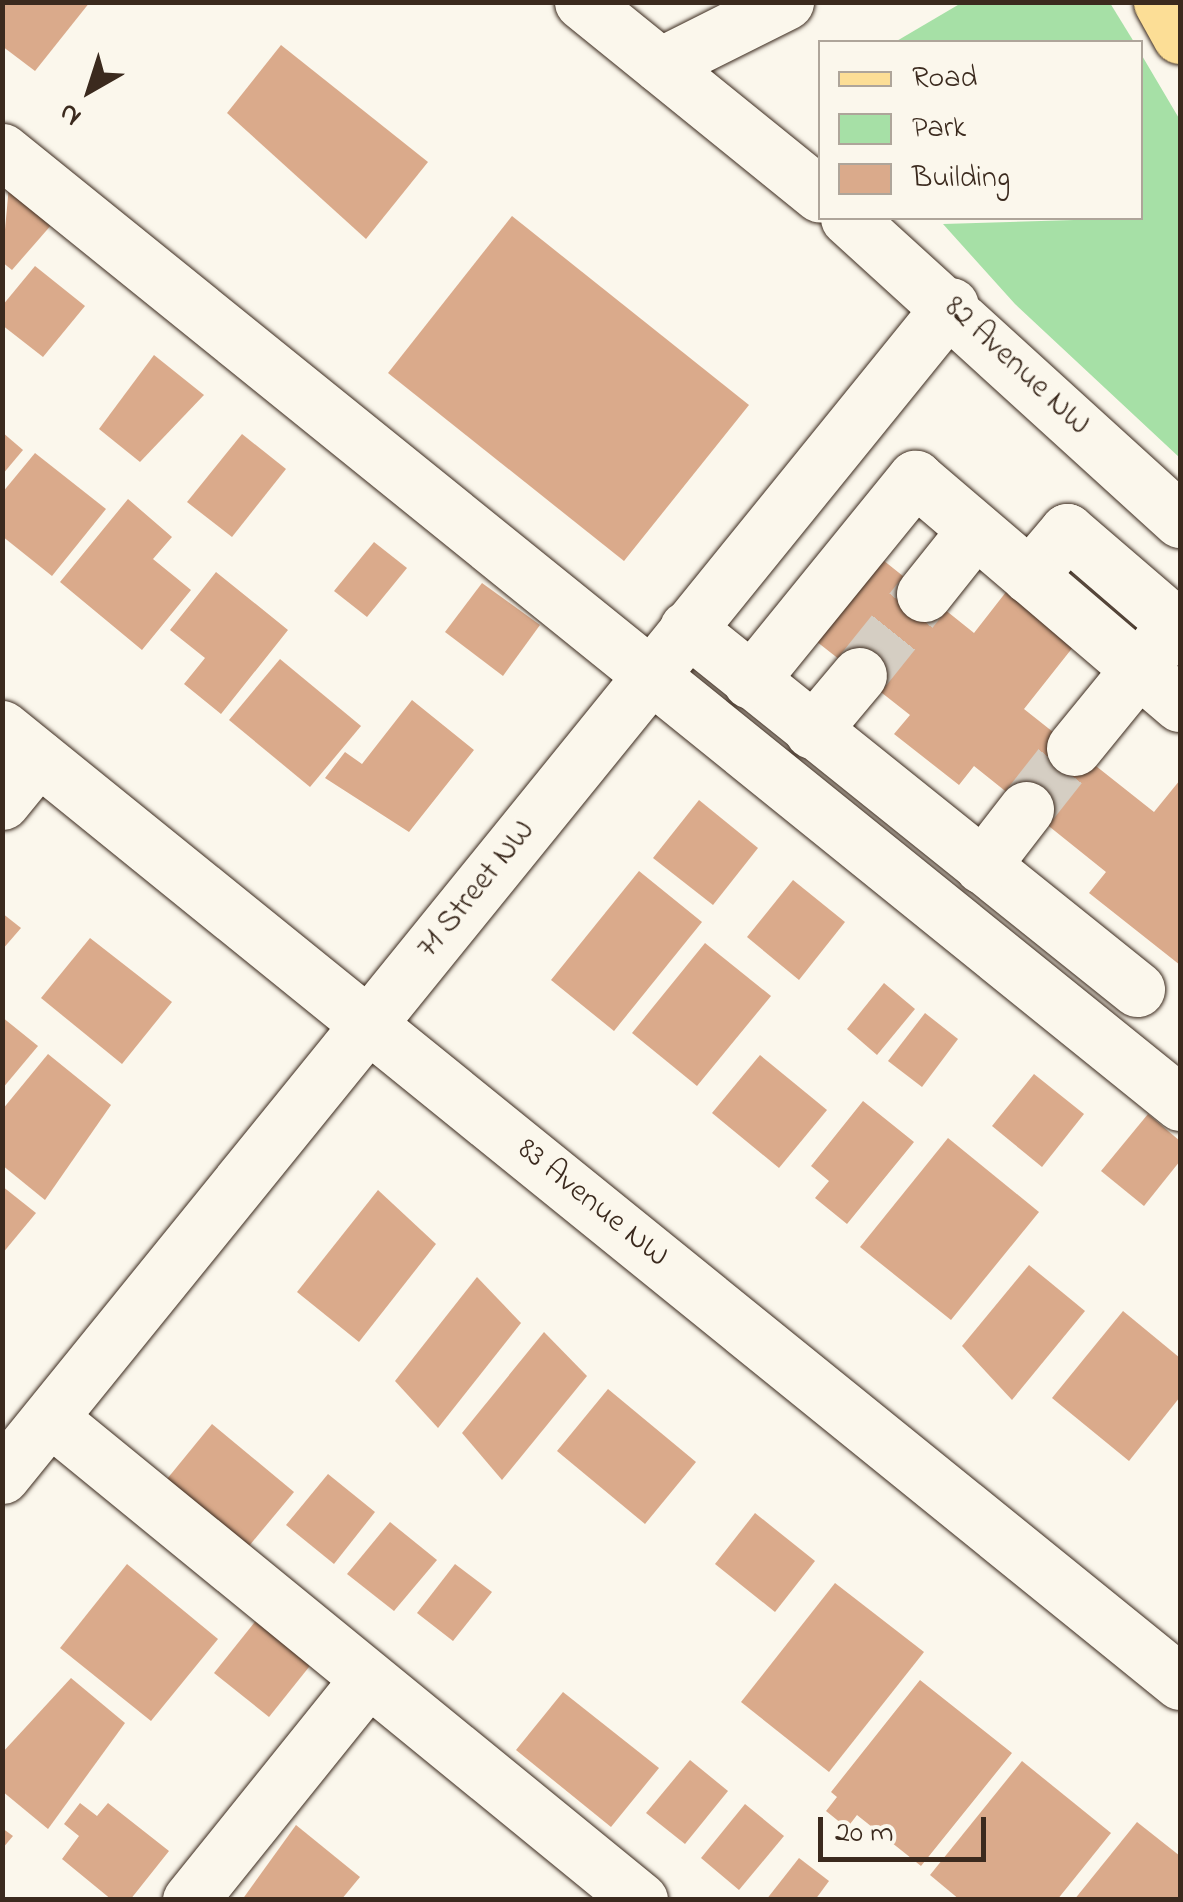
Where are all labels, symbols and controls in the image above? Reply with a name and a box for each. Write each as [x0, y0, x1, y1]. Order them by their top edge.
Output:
north arrow [40, 40, 140, 140]
legend [818, 40, 1143, 220]
text: Road [912, 57, 977, 101]
text: N [51, 92, 91, 136]
text: Park [912, 107, 966, 151]
text: Building [912, 157, 1010, 201]
street label: 82 Avenue NW [935, 290, 1097, 444]
street label: 71 Street NW [410, 813, 544, 967]
street label: 83 Avenue NW [509, 1131, 675, 1277]
scale bar [823, 1797, 990, 1859]
text: 20 m [835, 1812, 894, 1856]

